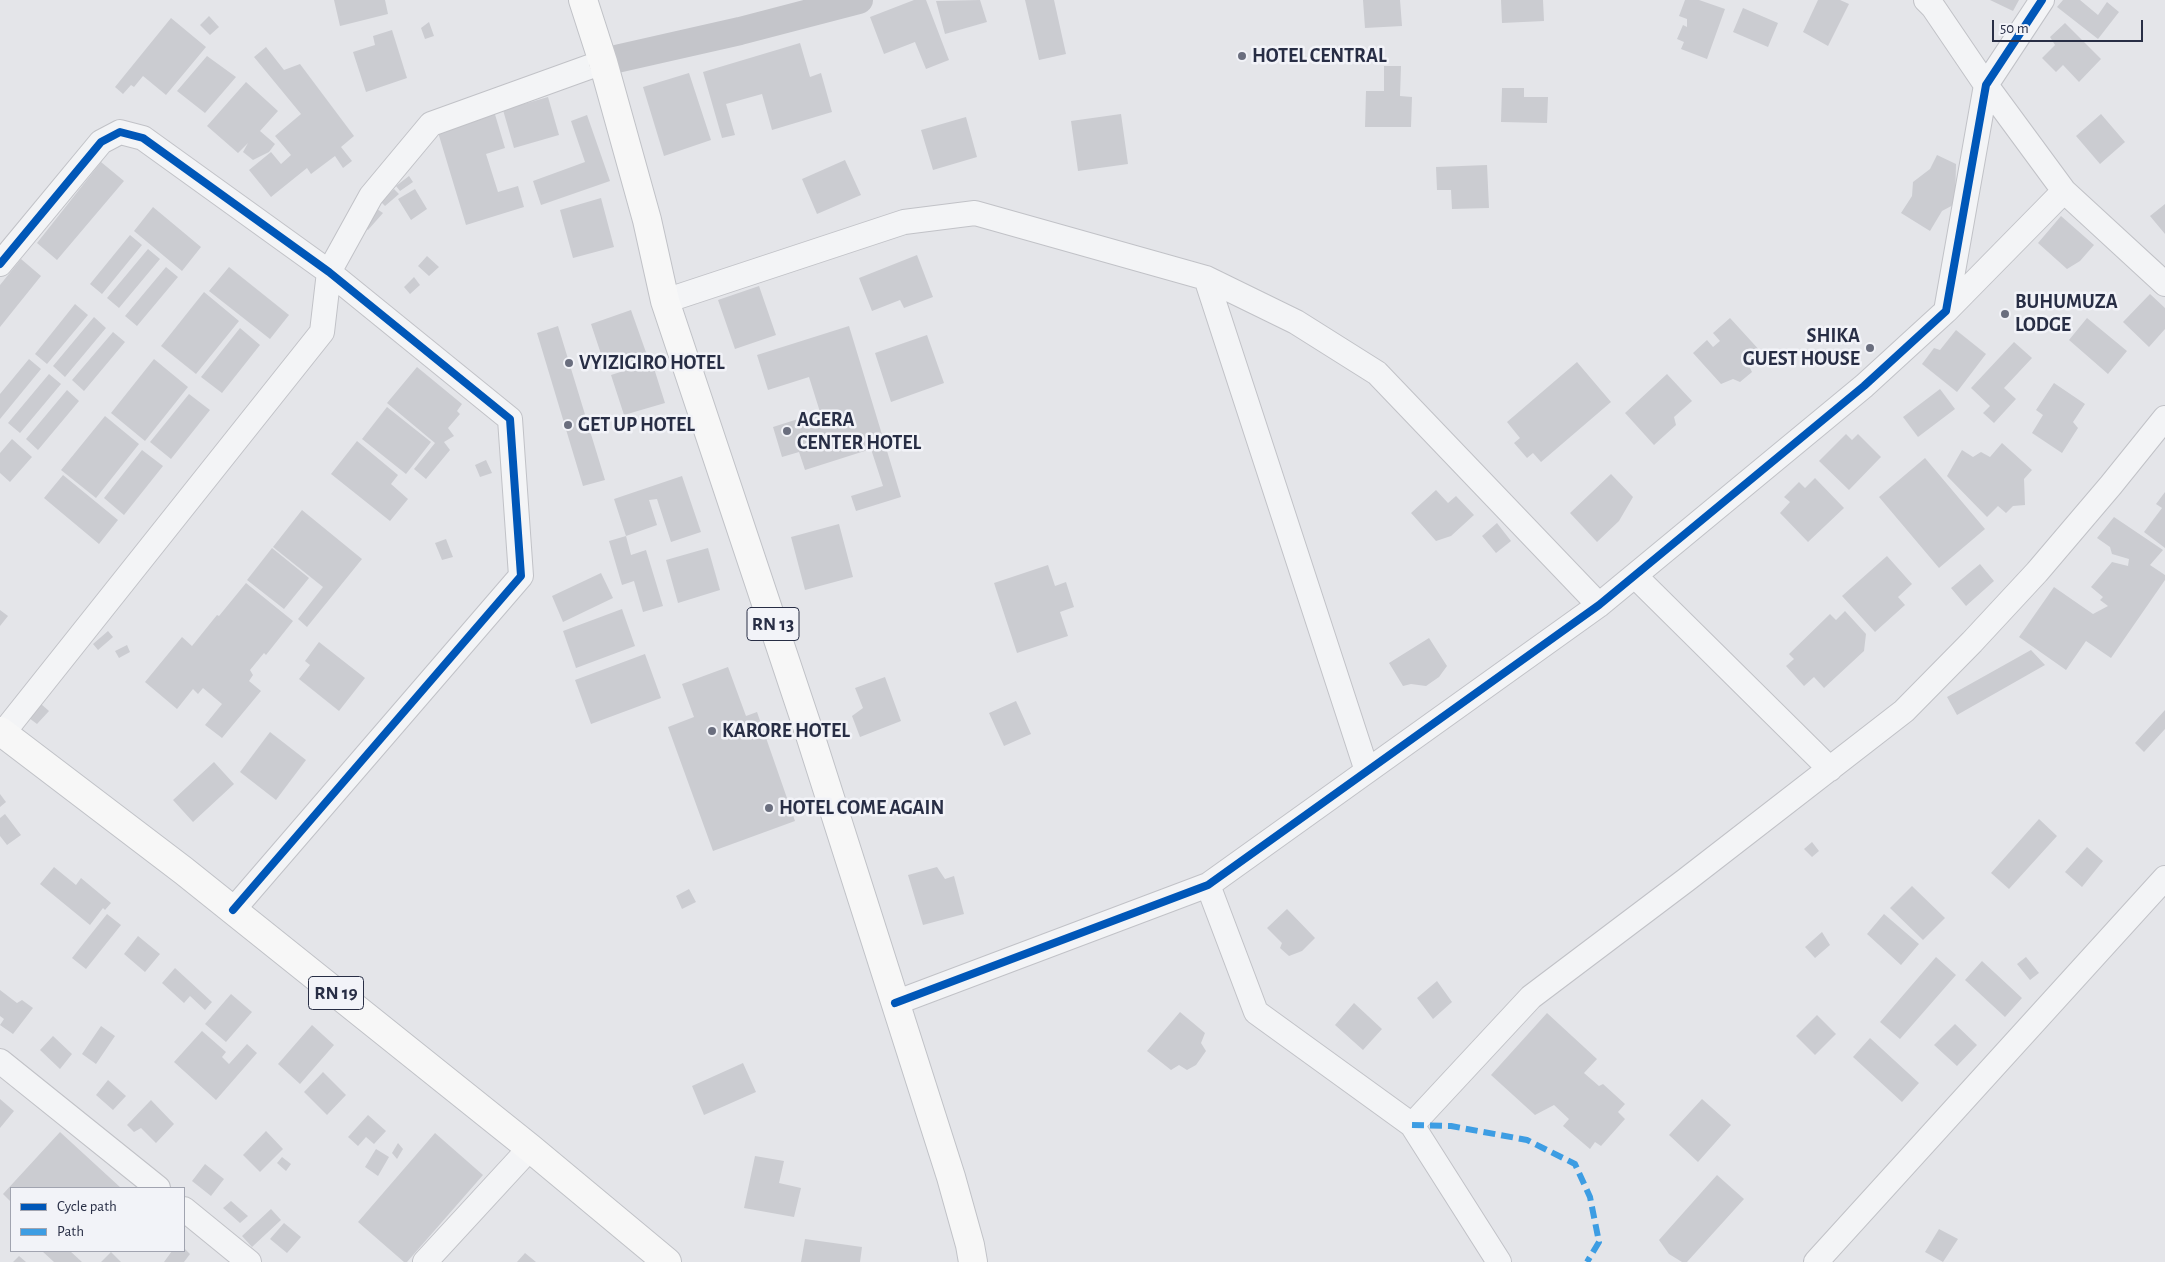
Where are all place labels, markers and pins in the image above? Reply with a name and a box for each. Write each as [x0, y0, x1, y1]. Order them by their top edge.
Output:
place label: HOTEL CENTRAL [1252, 44, 1387, 68]
marker: HOTEL CENTRAL [1236, 50, 1248, 62]
place label: BUHUMUZA LODGE [2015, 290, 2118, 337]
marker: BUHUMUZA LODGE [1999, 308, 2011, 320]
place label: SHIKA GUEST HOUSE [1743, 324, 1860, 371]
marker: SHIKA GUEST HOUSE [1864, 342, 1876, 354]
place label: VYIZIGIRO HOTEL [579, 351, 725, 375]
marker: VYIZIGIRO HOTEL [563, 357, 575, 369]
place label: AGERA CENTER HOTEL [797, 408, 921, 455]
place label: GET UP HOTEL [578, 413, 695, 437]
marker: GET UP HOTEL [562, 419, 574, 431]
marker: AGERA CENTER HOTEL [781, 425, 793, 437]
place label: KARORE HOTEL [722, 719, 850, 743]
marker: KARORE HOTEL [706, 725, 718, 737]
place label: HOTEL COME AGAIN [779, 796, 944, 820]
marker: HOTEL COME AGAIN [763, 802, 775, 814]

